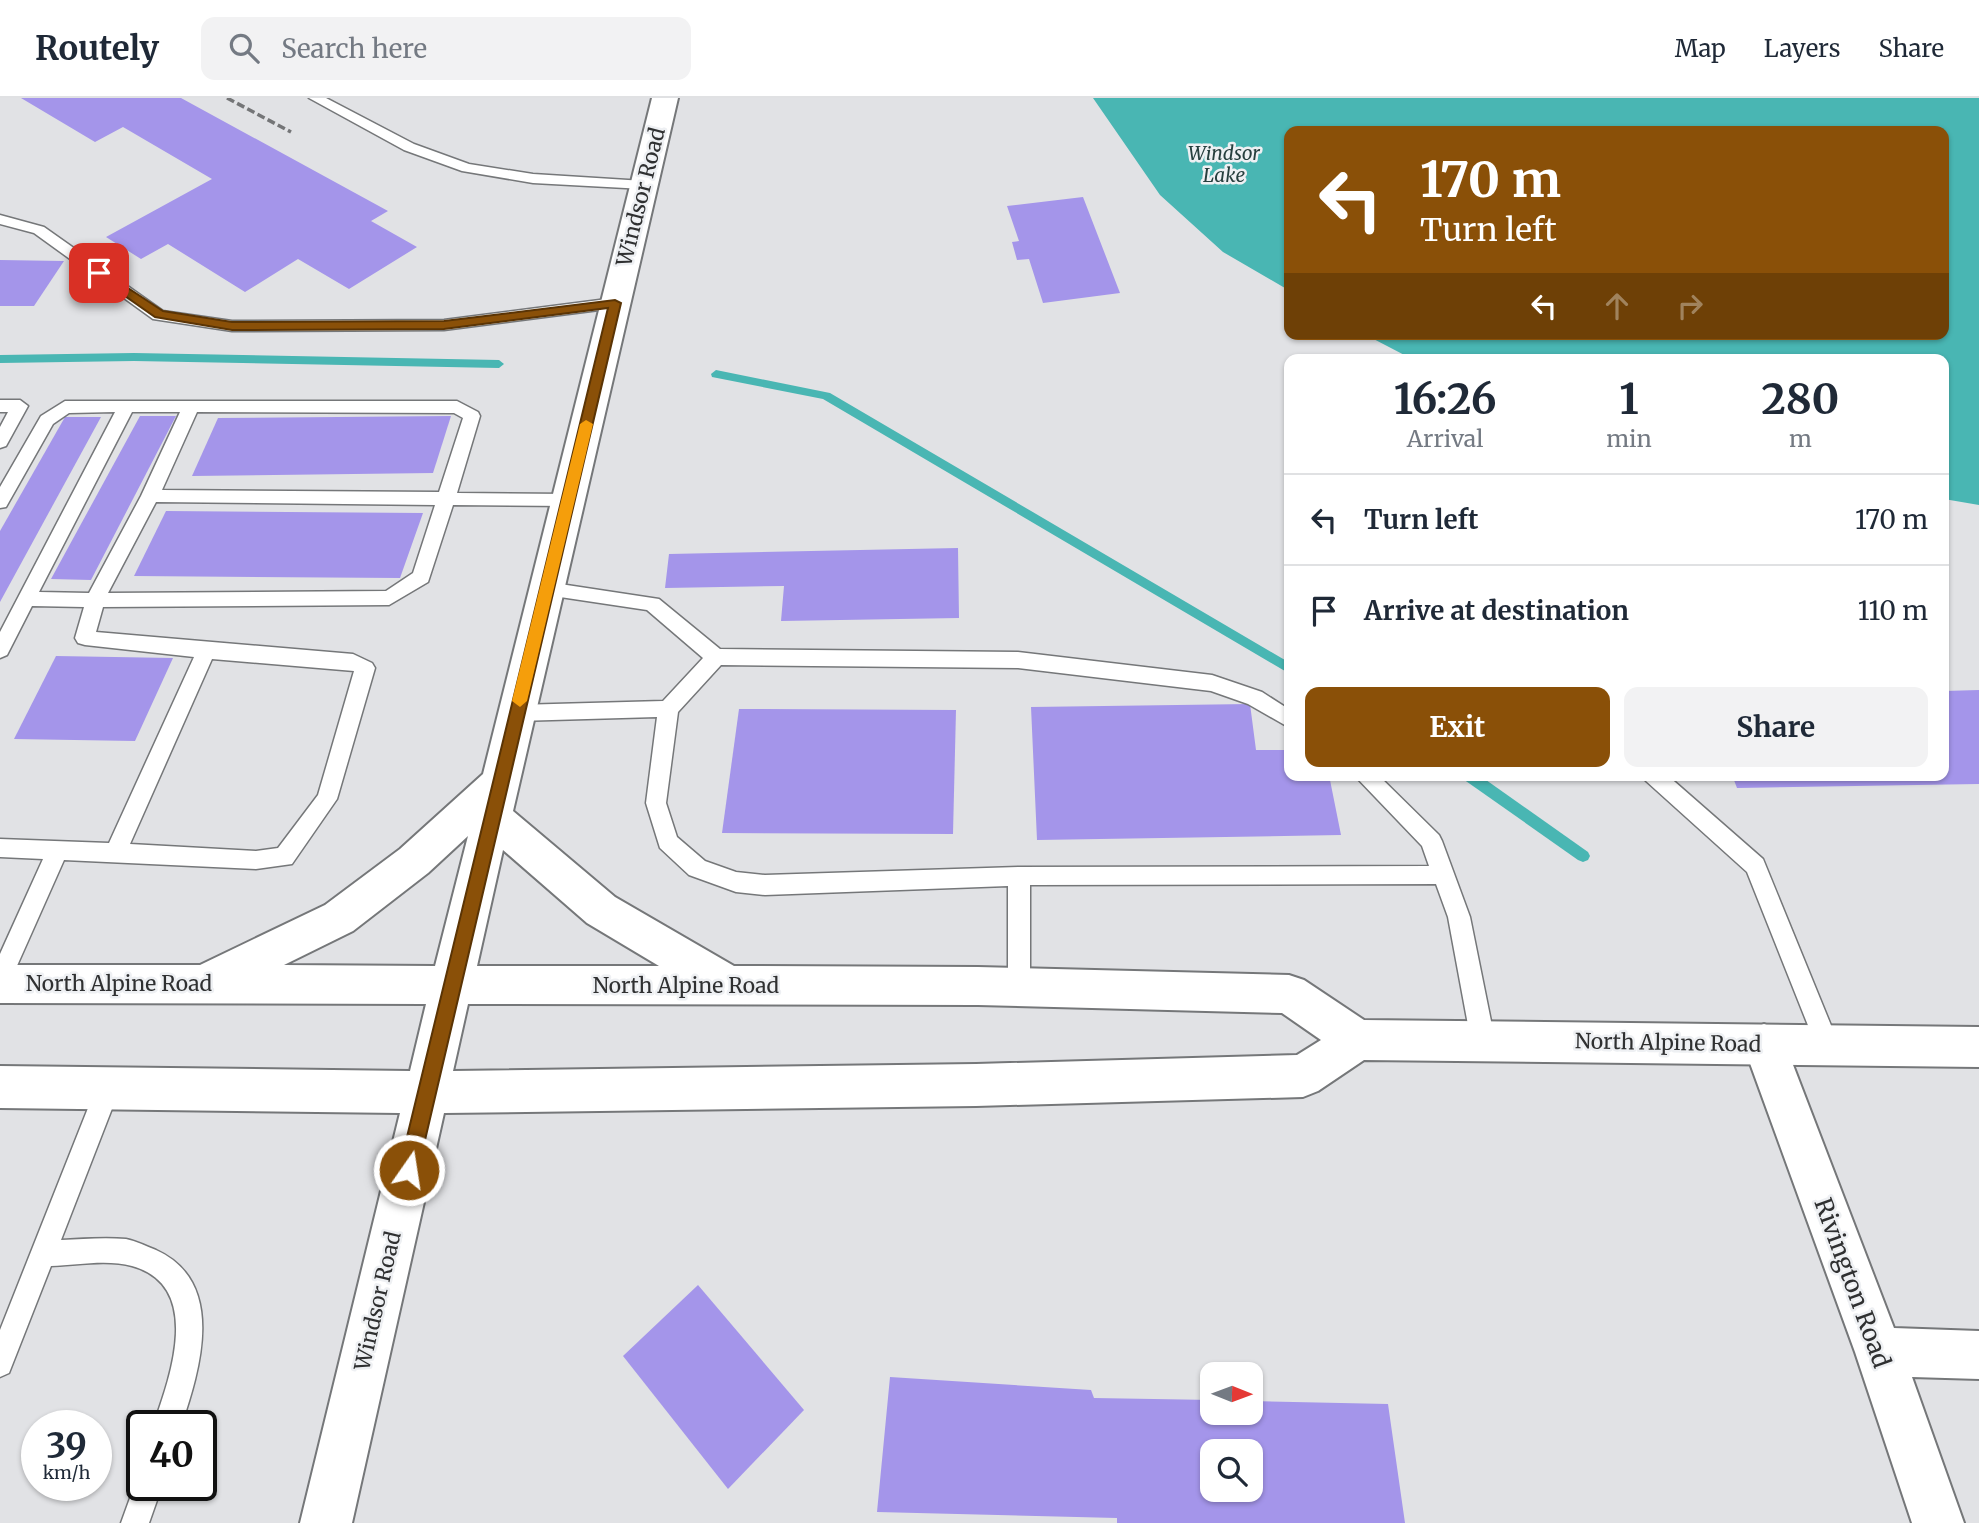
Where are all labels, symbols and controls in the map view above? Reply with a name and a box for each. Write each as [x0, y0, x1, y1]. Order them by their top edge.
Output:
search box [201, 17, 691, 80]
text: Routely [35, 28, 159, 69]
icon: search [225, 29, 263, 67]
text: Search here [281, 32, 427, 65]
text: Map [1675, 33, 1726, 64]
text: Layers [1764, 33, 1840, 64]
text: Share [1878, 33, 1944, 64]
street label: Windsor Road [610, 124, 671, 270]
water label: Windsor Lake [1188, 141, 1260, 187]
text: 170 m [1420, 149, 1561, 210]
icon: left [1305, 154, 1396, 245]
text: Turn left [1420, 210, 1557, 250]
pin [69, 243, 129, 303]
icon: arrive [80, 254, 118, 292]
icon: left [1525, 287, 1563, 325]
icon: ahead [1598, 287, 1636, 325]
icon: right [1671, 287, 1709, 325]
text: 16:26 [1394, 373, 1497, 425]
text: 1 [1619, 373, 1639, 425]
text: 280 [1761, 373, 1839, 425]
text: Arrival [1407, 424, 1484, 453]
text: min [1606, 424, 1652, 453]
text: m [1789, 424, 1812, 453]
icon: left [1305, 501, 1343, 539]
text: Turn left [1364, 503, 1478, 536]
text: 170 m [1855, 503, 1928, 536]
icon: arrive [1305, 592, 1343, 630]
text: Arrive at destination [1364, 594, 1629, 627]
text: 110 m [1858, 594, 1928, 627]
button: Exit [1305, 687, 1610, 767]
button: Share [1624, 687, 1928, 767]
street label: North Alpine Road [26, 970, 213, 997]
street label: North Alpine Road [593, 972, 780, 999]
street label: North Alpine Road [1575, 1027, 1762, 1058]
position arrow [372, 1133, 446, 1207]
street label: Rivington Road [1807, 1194, 1898, 1372]
street label: Windsor Road [348, 1228, 407, 1374]
north arrow [1200, 1362, 1264, 1424]
map controls [1200, 1362, 1263, 1502]
speed limit sign: 40 [126, 1410, 217, 1501]
text: 39 [46, 1424, 87, 1468]
button: search [1200, 1439, 1263, 1502]
text: km/h [43, 1461, 90, 1484]

